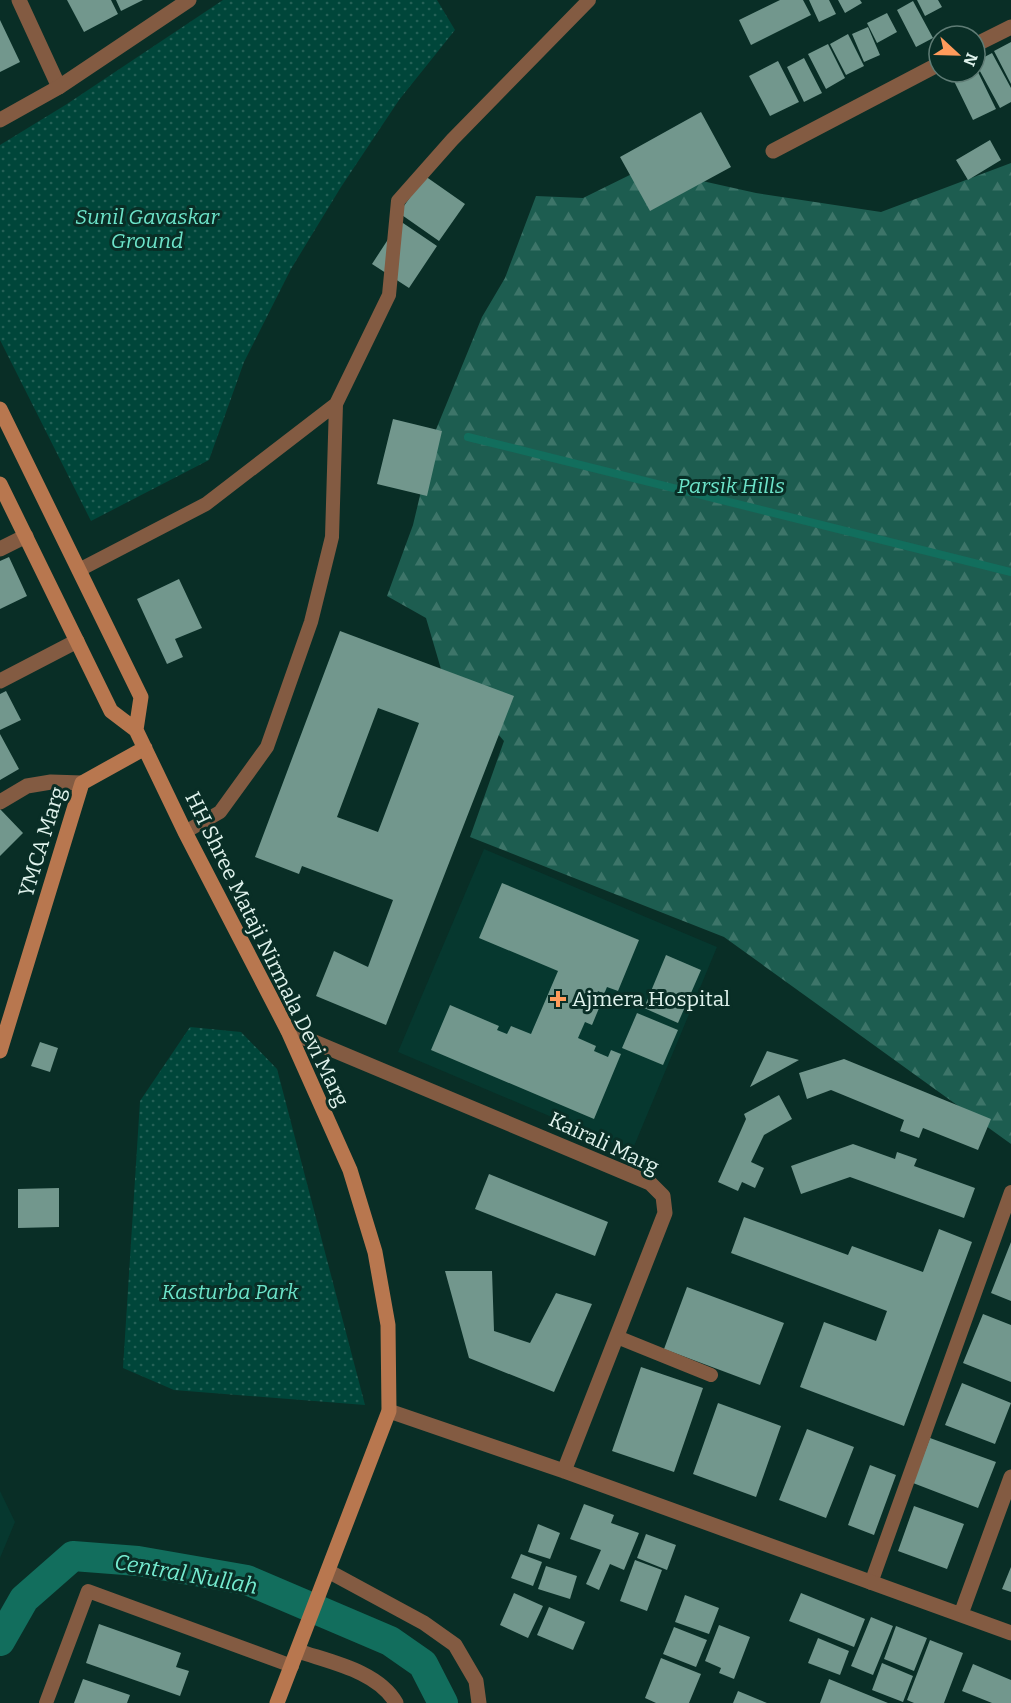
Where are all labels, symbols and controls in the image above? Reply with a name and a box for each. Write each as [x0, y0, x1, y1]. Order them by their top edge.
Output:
north arrow [927, 24, 987, 84]
text: N [959, 50, 982, 69]
park label: Sunil Gavaskar Ground [75, 204, 220, 254]
park label: Parsik Hills [677, 473, 785, 499]
street label: YMCA Marg [13, 783, 71, 900]
street label: HH Shree Mataji Nirmala Devi Marg [179, 787, 355, 1111]
place label: Ajmera Hospital [572, 986, 730, 1012]
marker: Ajmera Hospital [549, 990, 567, 1008]
street label: Kairali Marg [545, 1106, 664, 1180]
park label: Kasturba Park [161, 1279, 299, 1305]
water label: Central Nullah [112, 1548, 260, 1600]

